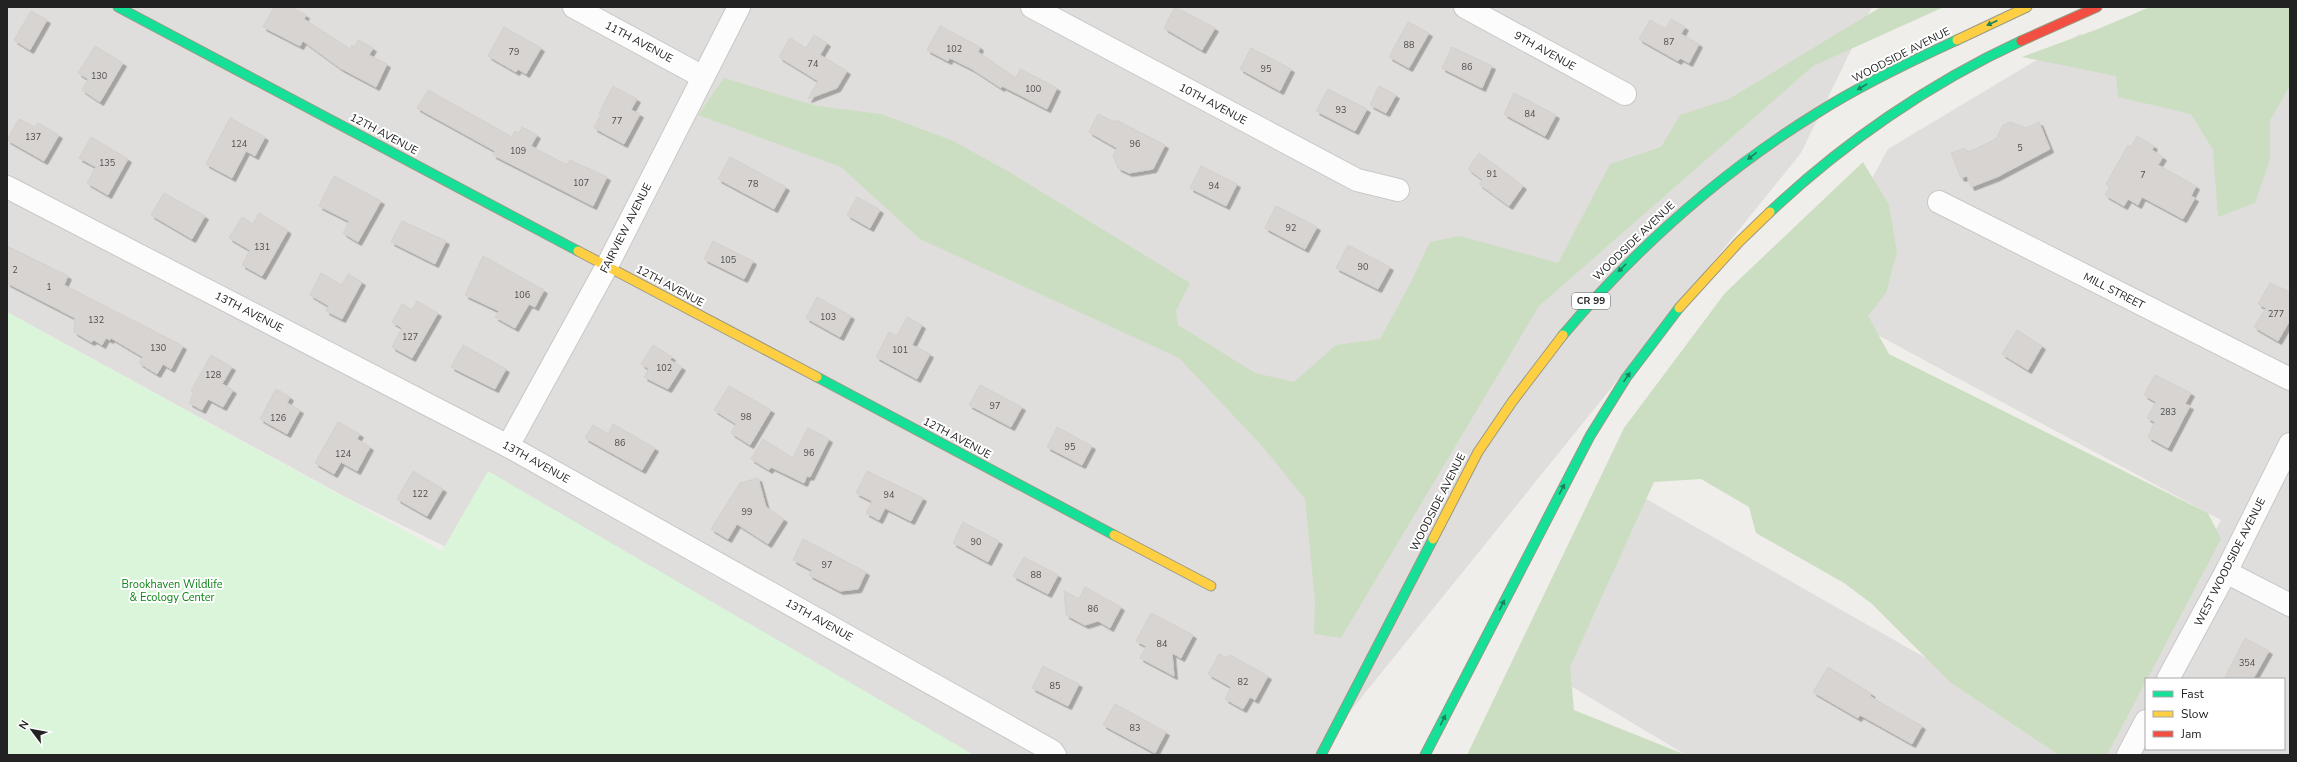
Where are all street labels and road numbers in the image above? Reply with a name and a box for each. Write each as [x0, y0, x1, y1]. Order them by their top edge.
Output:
street label: 11TH AVENUE [602, 18, 676, 66]
street label: WOODSIDE AVENUE [1850, 24, 1952, 86]
street label: 9TH AVENUE [1511, 28, 1579, 74]
street label: 10TH AVENUE [1176, 80, 1250, 128]
street label: 12TH AVENUE [347, 110, 421, 158]
street label: FAIRVIEW AVENUE [597, 180, 655, 276]
street label: WOODSIDE AVENUE [1590, 198, 1678, 284]
street label: 12TH AVENUE [633, 262, 707, 310]
street label: MILL STREET [2081, 269, 2148, 313]
street label: 13TH AVENUE [212, 288, 286, 336]
road number: CR 99 [1572, 293, 1610, 309]
street label: 12TH AVENUE [920, 414, 994, 462]
street label: 13TH AVENUE [500, 437, 572, 487]
street label: WOODSIDE AVENUE [1407, 451, 1469, 553]
street label: WEST WOODSIDE AVENUE [2191, 495, 2269, 629]
street label: 13TH AVENUE [783, 595, 855, 645]

